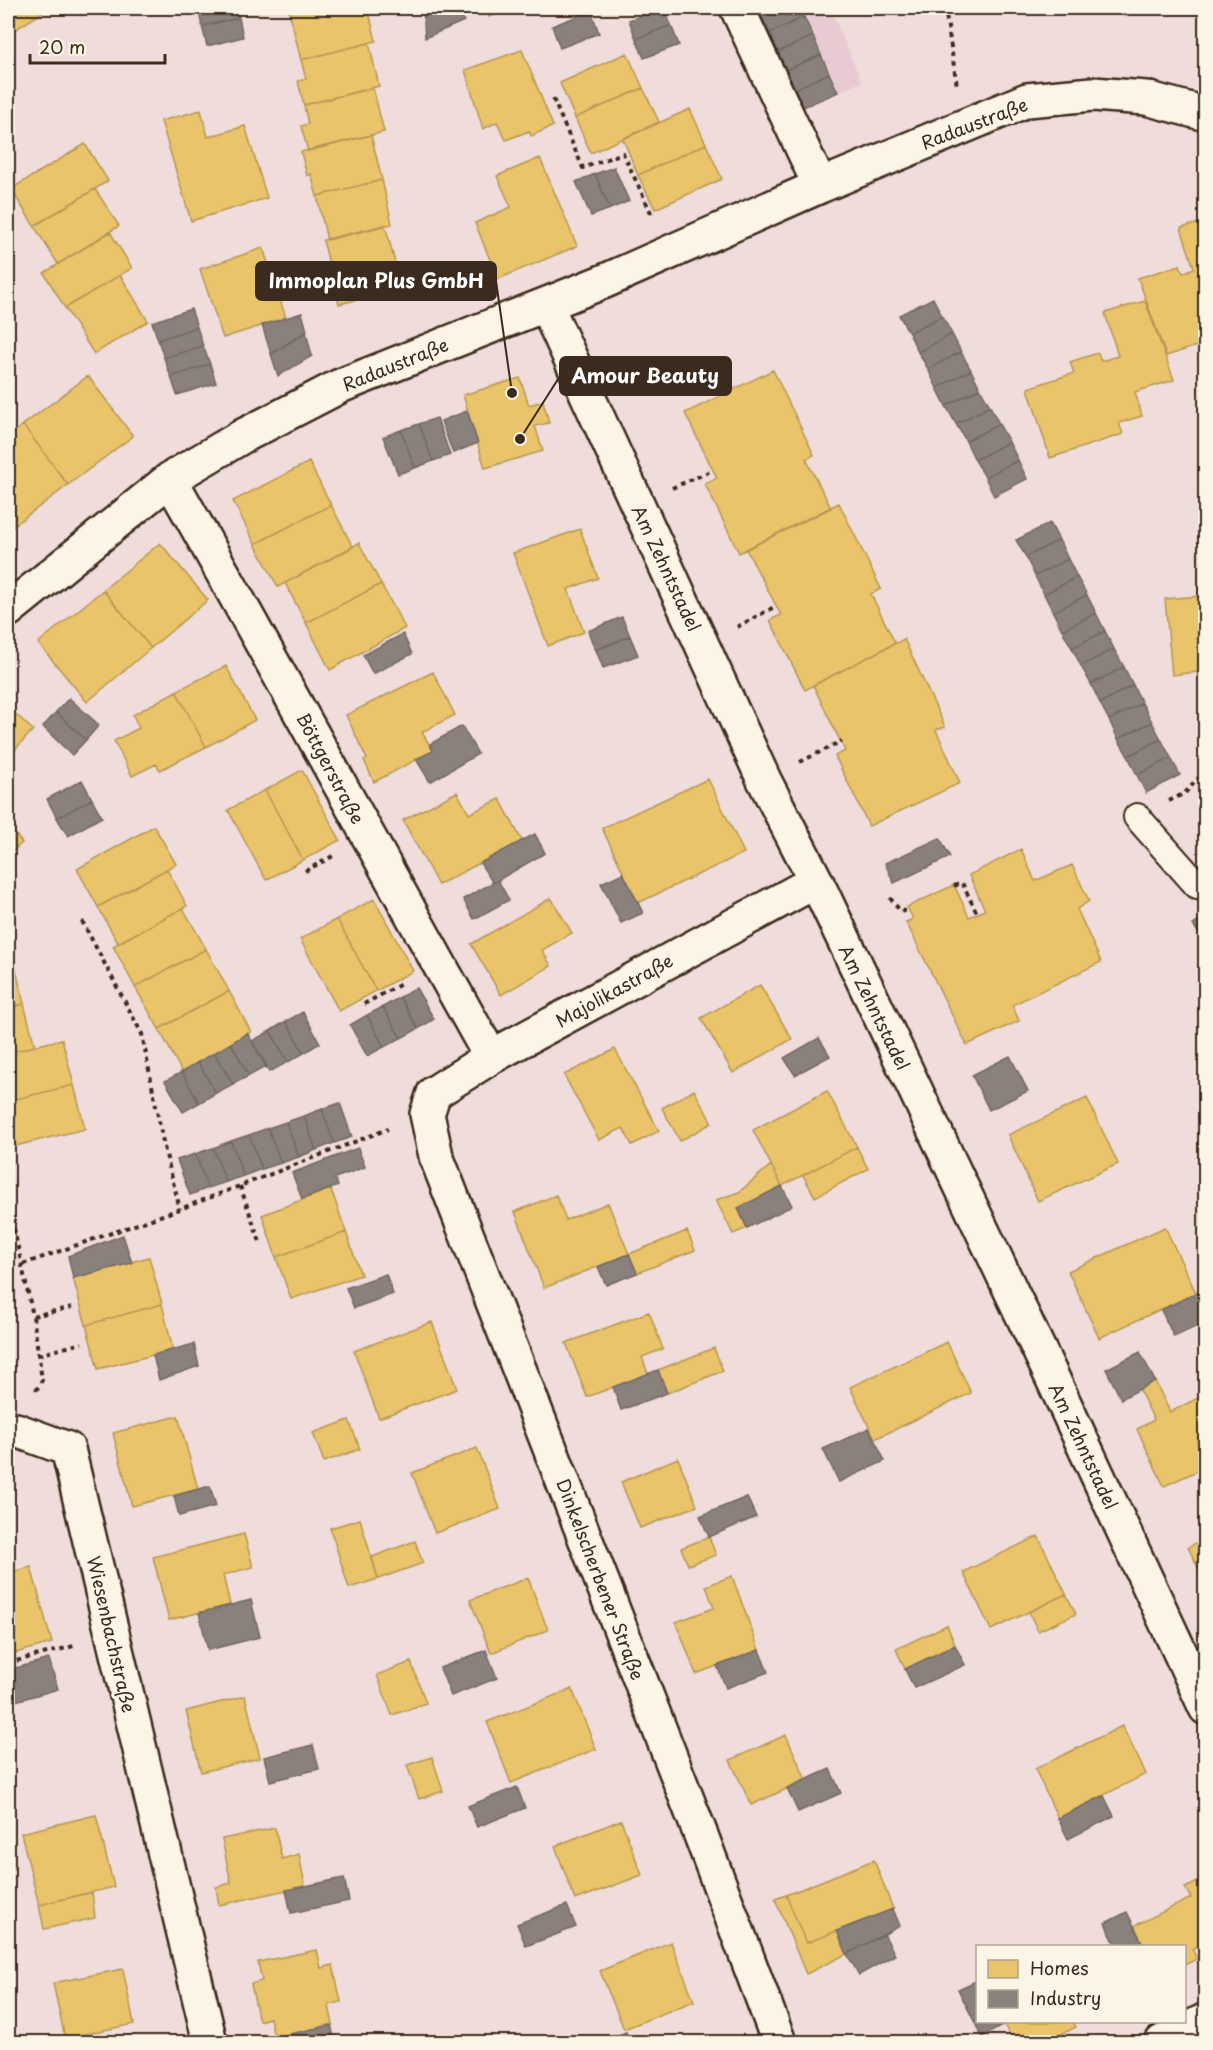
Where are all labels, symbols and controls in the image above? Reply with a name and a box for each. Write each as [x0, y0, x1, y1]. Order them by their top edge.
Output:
scale bar [30, 27, 165, 65]
text: 20 m [39, 33, 85, 60]
street label: Radaustraße [917, 90, 1031, 156]
callout: Immoplan Plus GmbH [256, 262, 496, 300]
text: Immoplan Plus GmbH [268, 265, 484, 295]
street label: Radaustraße [338, 330, 452, 398]
callout: Amour Beauty [560, 357, 731, 395]
text: Amour Beauty [570, 360, 719, 390]
street label: Am Zehntstadel [626, 500, 708, 636]
street label: Böttgerstraße [290, 708, 372, 828]
street label: Am Zehntstadel [833, 940, 917, 1074]
street label: Majolikastraße [550, 947, 678, 1033]
street label: Am Zehntstadel [1043, 1378, 1125, 1514]
street label: Dinkelscherbener Straße [550, 1474, 652, 1684]
street label: Wiesenbachstraße [81, 1553, 143, 1715]
legend [976, 1945, 1186, 2023]
text: Homes [1030, 1954, 1088, 1981]
text: Industry [1030, 1984, 1101, 2011]

